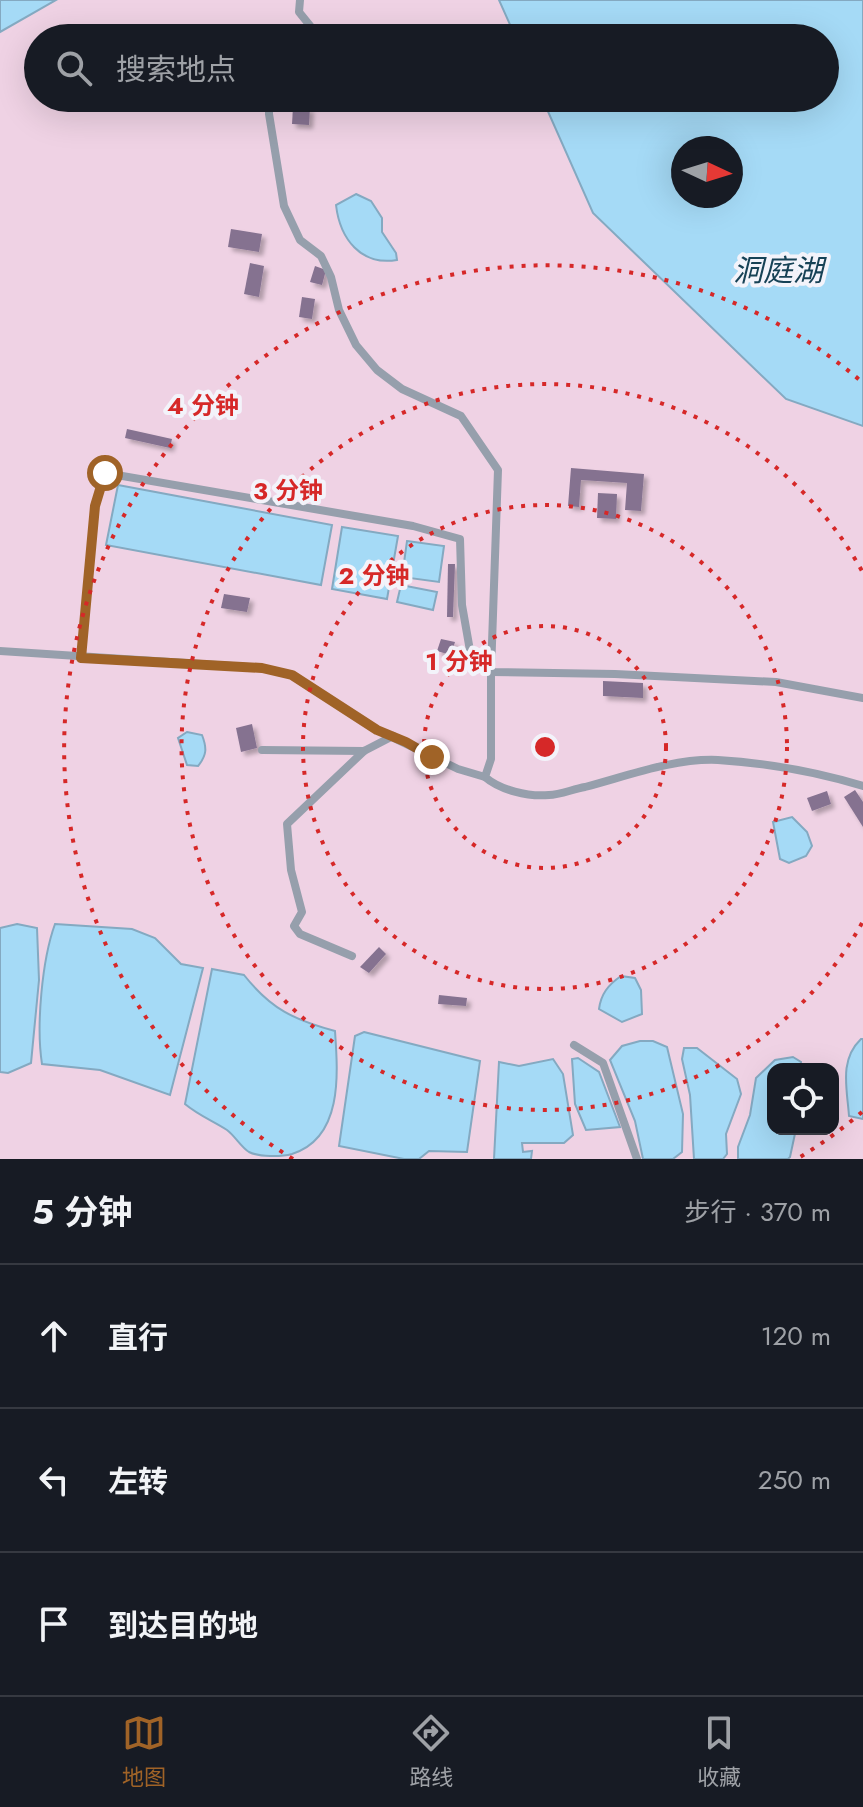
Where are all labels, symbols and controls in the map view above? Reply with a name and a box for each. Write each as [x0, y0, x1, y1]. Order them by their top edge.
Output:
search box [24, 24, 839, 112]
icon: search [52, 46, 96, 90]
text: 搜索地点 [116, 48, 236, 91]
north arrow [671, 136, 743, 208]
water label: 洞庭湖 [733, 249, 827, 292]
text: 4 分钟 [167, 388, 239, 423]
route start [87, 455, 123, 491]
text: 3 分钟 [253, 473, 323, 508]
text: 2 分钟 [339, 558, 409, 593]
text: 1 分钟 [425, 644, 493, 679]
centre of rings [531, 733, 559, 761]
route end [414, 739, 450, 775]
map controls [767, 1063, 839, 1135]
button: locate [767, 1063, 839, 1135]
text: 5 分钟 [32, 1188, 132, 1237]
text: 步行 · 370 m [684, 1193, 831, 1231]
icon: ahead [32, 1314, 76, 1358]
text: 直行 [108, 1316, 168, 1359]
text: 120 m [761, 1317, 831, 1355]
icon: left [32, 1458, 76, 1502]
text: 左转 [108, 1460, 168, 1503]
text: 250 m [758, 1461, 831, 1499]
icon: arrive [32, 1602, 76, 1646]
text: 到达目的地 [108, 1604, 258, 1647]
tab: 地图 [122, 1711, 166, 1793]
tab: 路线 [409, 1711, 453, 1793]
tab: 收藏 [697, 1711, 741, 1793]

